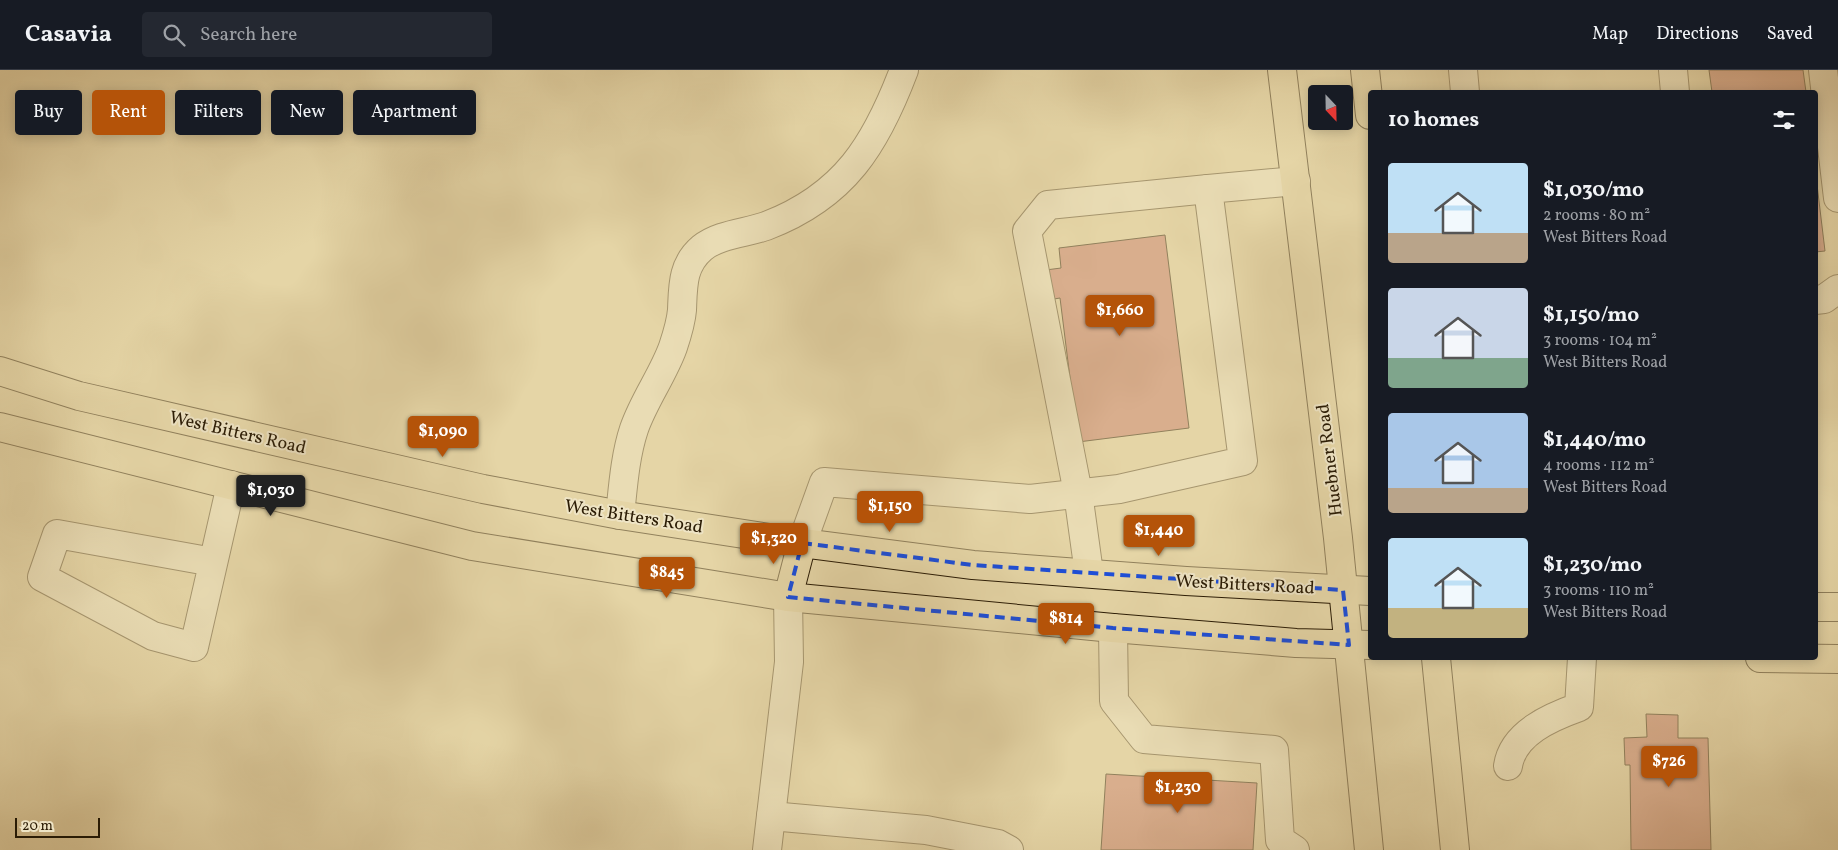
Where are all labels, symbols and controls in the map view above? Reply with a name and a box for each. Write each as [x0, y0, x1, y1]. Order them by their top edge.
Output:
search box [142, 12, 492, 57]
text: Casavia [25, 18, 112, 52]
icon: search [160, 21, 188, 49]
text: Search here [200, 22, 297, 48]
text: Map [1592, 22, 1628, 47]
text: Directions [1656, 22, 1739, 47]
text: Saved [1767, 22, 1813, 47]
north arrow [1308, 85, 1352, 130]
map controls [1308, 85, 1353, 130]
chip: Buy [15, 90, 82, 135]
chip: Rent [92, 90, 165, 135]
chip: Filters [175, 90, 261, 135]
chip: New [271, 90, 343, 135]
chip: Apartment [353, 90, 476, 135]
text: 10 homes [1388, 106, 1479, 135]
icon: filters [1770, 106, 1798, 134]
text: $1,030/mo [1543, 176, 1644, 205]
icon: home [1428, 183, 1488, 243]
text: 2 rooms · 80 m² [1543, 205, 1650, 227]
text: West Bitters Road [1543, 227, 1667, 249]
pin: $1,660 [1079, 294, 1161, 337]
text: $1,660 [1096, 300, 1144, 322]
text: $1,150/mo [1543, 301, 1639, 330]
icon: home [1428, 308, 1488, 368]
text: 3 rooms · 104 m² [1543, 330, 1657, 352]
text: West Bitters Road [1543, 352, 1667, 374]
street label: Huebner Road [1311, 402, 1350, 517]
street label: West Bitters Road [167, 406, 309, 461]
pin: $1,090 [402, 416, 484, 458]
text: $1,090 [419, 421, 467, 443]
text: $1,440/mo [1543, 426, 1646, 455]
icon: home [1428, 433, 1488, 493]
text: 4 rooms · 112 m² [1543, 455, 1654, 477]
pin: $1,030 [230, 474, 312, 517]
text: West Bitters Road [1543, 477, 1667, 499]
text: $1,030 [247, 480, 295, 502]
pin: $1,150 [849, 490, 931, 533]
street label: West Bitters Road [563, 494, 705, 541]
text: $1,150 [868, 496, 912, 518]
pin: $1,440 [1118, 514, 1200, 557]
text: $1,440 [1135, 520, 1183, 542]
pin: $1,320 [733, 522, 815, 565]
text: $1,320 [751, 528, 797, 550]
text: $1,230/mo [1543, 551, 1642, 580]
pin: $845 [637, 556, 697, 599]
icon: home [1428, 558, 1488, 618]
text: $845 [650, 562, 684, 584]
street label: West Bitters Road [1175, 569, 1315, 602]
text: 3 rooms · 110 m² [1543, 580, 1654, 602]
pin: $814 [1036, 602, 1096, 645]
text: West Bitters Road [1543, 602, 1667, 624]
text: $814 [1049, 608, 1083, 630]
pin: $726 [1639, 746, 1699, 788]
text: $726 [1652, 751, 1686, 773]
pin: $1,230 [1137, 772, 1219, 814]
text: $1,230 [1155, 777, 1201, 799]
scale bar [15, 815, 100, 838]
text: 20 m [22, 817, 53, 836]

